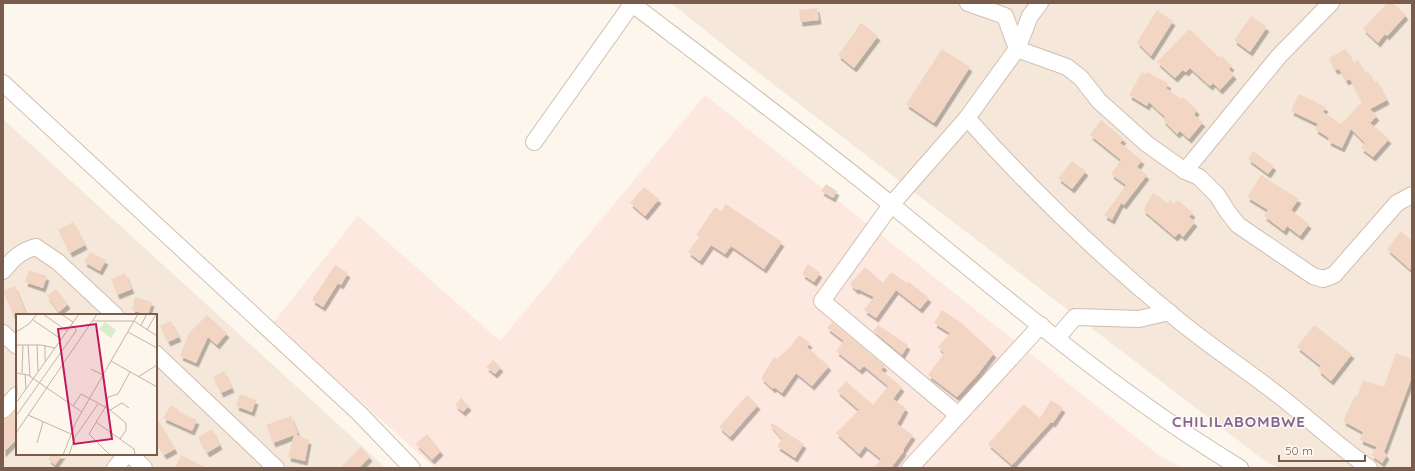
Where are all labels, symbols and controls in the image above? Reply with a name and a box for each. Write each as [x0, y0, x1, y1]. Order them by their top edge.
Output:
inset map [16, 314, 157, 455]
district label: CHILILABOMBWE [1172, 412, 1306, 431]
scale bar [1279, 437, 1365, 463]
text: 50 m [1285, 443, 1313, 458]

